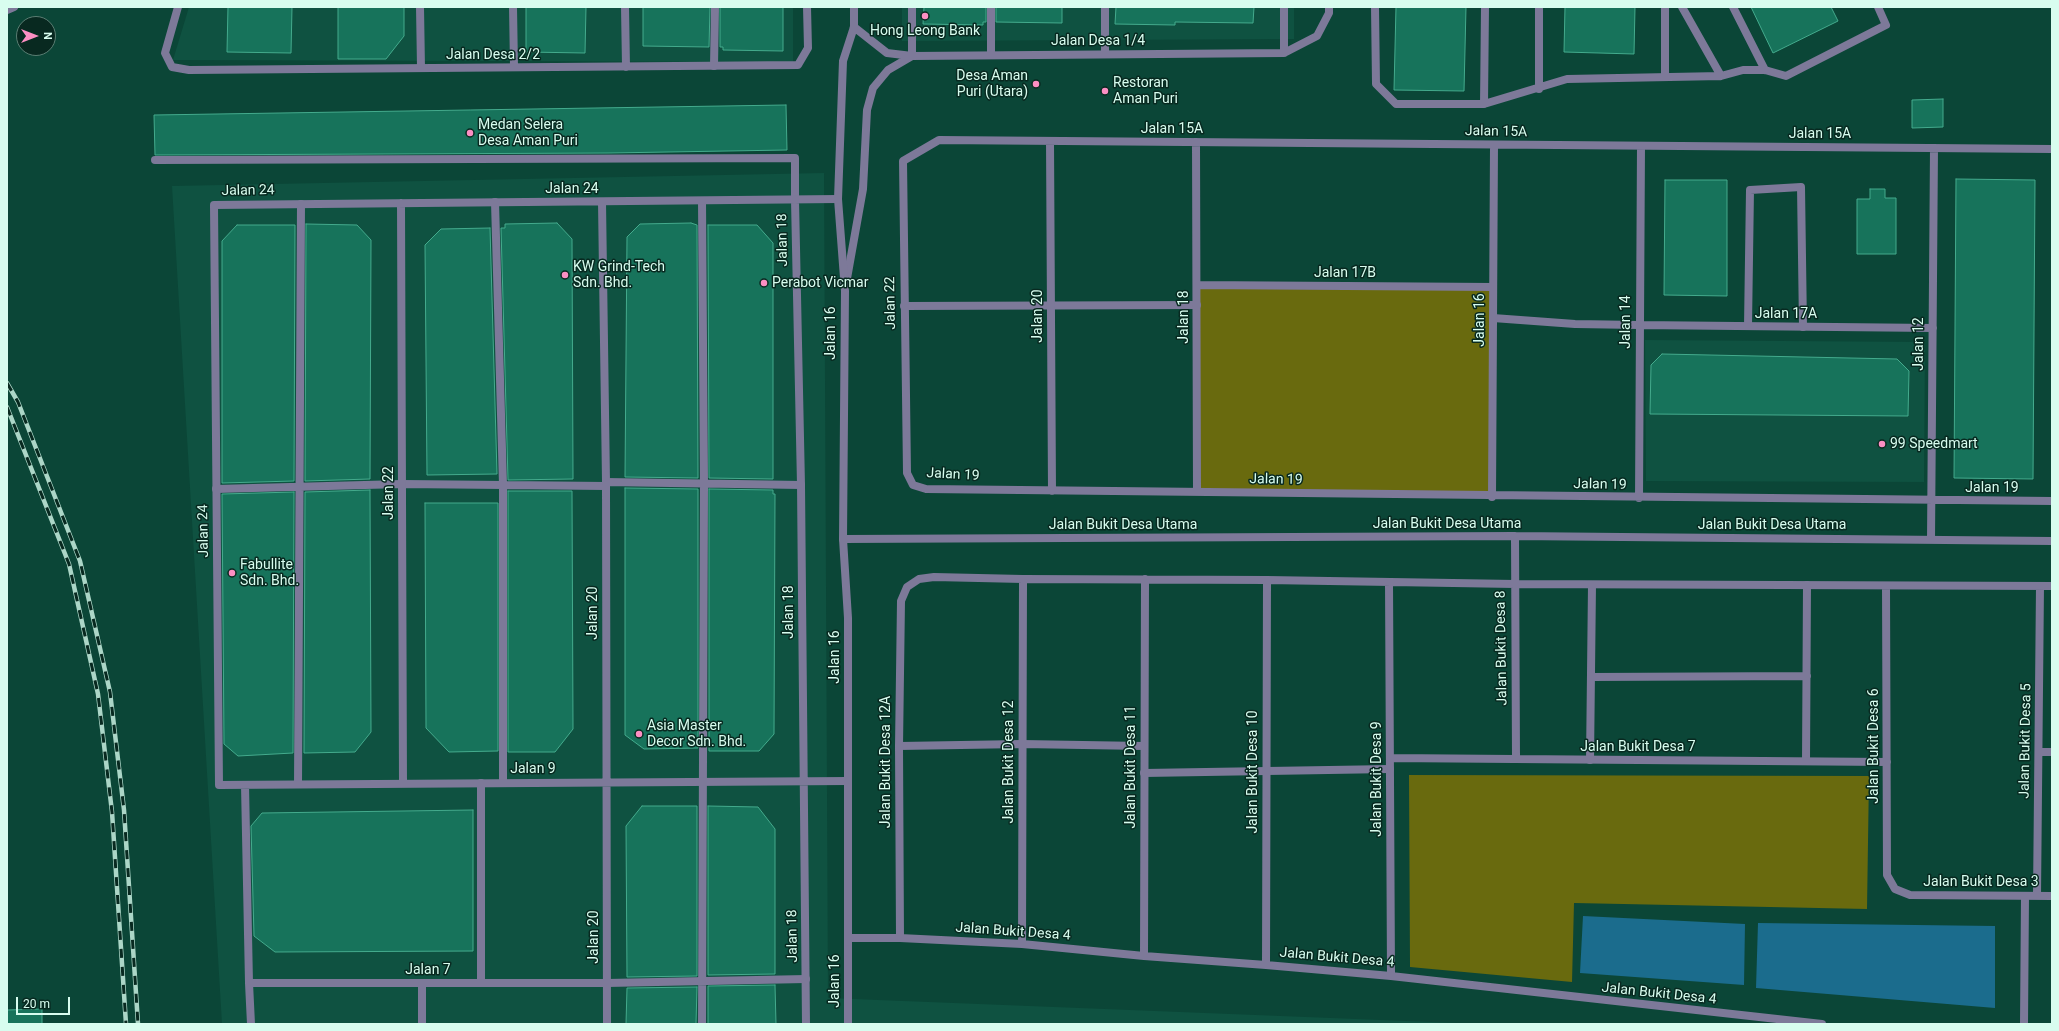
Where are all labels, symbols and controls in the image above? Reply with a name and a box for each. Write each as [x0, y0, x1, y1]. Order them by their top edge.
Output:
marker: Hong Leong Bank [920, 11, 930, 21]
north arrow [16, 16, 56, 56]
place label: Hong Leong Bank [870, 23, 980, 39]
text: N [41, 32, 54, 40]
street label: Jalan Desa 1/4 [1051, 33, 1145, 49]
street label: Jalan Desa 2/2 [446, 47, 540, 63]
place label: Desa Aman Puri (Utara) [956, 68, 1028, 100]
place label: Restoran Aman Puri [1113, 75, 1178, 108]
marker: Desa Aman Puri (Utara) [1031, 79, 1041, 89]
marker: Restoran Aman Puri [1100, 86, 1110, 96]
place label: Medan Selera Desa Aman Puri [478, 117, 578, 150]
street label: Jalan 15A [1141, 121, 1203, 137]
street label: Jalan 15A [1465, 123, 1527, 141]
street label: Jalan 15A [1789, 126, 1851, 142]
marker: Medan Selera Desa Aman Puri [465, 128, 475, 138]
street label: Jalan 24 [545, 181, 599, 197]
street label: Jalan 24 [221, 182, 275, 200]
street label: Jalan 18 [774, 213, 792, 267]
place label: KW Grind-Tech Sdn. Bhd. [573, 259, 665, 292]
street label: Jalan 17B [1314, 265, 1376, 281]
marker: KW Grind-Tech Sdn. Bhd. [560, 270, 570, 280]
place label: Perabot Vicmar [772, 275, 868, 291]
street label: Jalan 22 [882, 276, 900, 330]
marker: Perabot Vicmar [759, 278, 769, 288]
street label: Jalan 20 [1030, 289, 1046, 343]
street label: Jalan 18 [1176, 290, 1192, 344]
street label: Jalan 16 [1472, 293, 1488, 347]
street label: Jalan 14 [1618, 295, 1634, 349]
street label: Jalan 16 [823, 306, 839, 360]
street label: Jalan 17A [1755, 306, 1817, 322]
street label: Jalan 12 [1911, 317, 1927, 371]
place label: 99 Speedmart [1890, 436, 1978, 452]
marker: 99 Speedmart [1877, 439, 1887, 449]
street label: Jalan 19 [926, 465, 980, 485]
street label: Jalan 22 [381, 466, 397, 520]
street label: Jalan 19 [1249, 471, 1303, 489]
street label: Jalan 19 [1573, 476, 1627, 494]
street label: Jalan 19 [1965, 480, 2019, 496]
street label: Jalan 24 [195, 504, 213, 558]
street label: Jalan Bukit Desa Utama [1373, 516, 1521, 532]
street label: Jalan Bukit Desa Utama [1049, 517, 1197, 533]
street label: Jalan Bukit Desa Utama [1698, 517, 1846, 533]
place label: Fabullite Sdn. Bhd. [240, 557, 299, 590]
marker: Fabullite Sdn. Bhd. [227, 568, 237, 578]
street label: Jalan 18 [781, 585, 797, 639]
street label: Jalan 20 [585, 586, 601, 640]
street label: Jalan Bukit Desa 8 [1493, 590, 1511, 706]
street label: Jalan 16 [827, 630, 843, 684]
street label: Jalan Bukit Desa 5 [2017, 683, 2035, 799]
street label: Jalan Bukit Desa 6 [1866, 688, 1882, 804]
street label: Jalan Bukit Desa 12A [878, 696, 894, 828]
street label: Jalan Bukit Desa 12 [1001, 700, 1017, 824]
street label: Jalan Bukit Desa 11 [1123, 705, 1139, 829]
street label: Jalan Bukit Desa 10 [1245, 710, 1261, 834]
place label: Asia Master Decor Sdn. Bhd. [647, 718, 746, 750]
street label: Jalan Bukit Desa 9 [1369, 721, 1385, 837]
marker: Asia Master Decor Sdn. Bhd. [634, 729, 644, 739]
street label: Jalan Bukit Desa 7 [1580, 739, 1696, 755]
street label: Jalan 9 [510, 761, 556, 777]
street label: Jalan Bukit Desa 3 [1923, 874, 2039, 890]
street label: Jalan 18 [784, 909, 802, 963]
street label: Jalan 20 [586, 910, 602, 964]
street label: Jalan Bukit Desa 4 [955, 920, 1071, 944]
street label: Jalan Bukit Desa 4 [1279, 945, 1395, 971]
street label: Jalan 16 [827, 954, 843, 1008]
street label: Jalan 7 [405, 962, 451, 978]
street label: Jalan Bukit Desa 4 [1601, 980, 1717, 1008]
scale bar [18, 989, 72, 1015]
text: 20 m [23, 997, 50, 1011]

